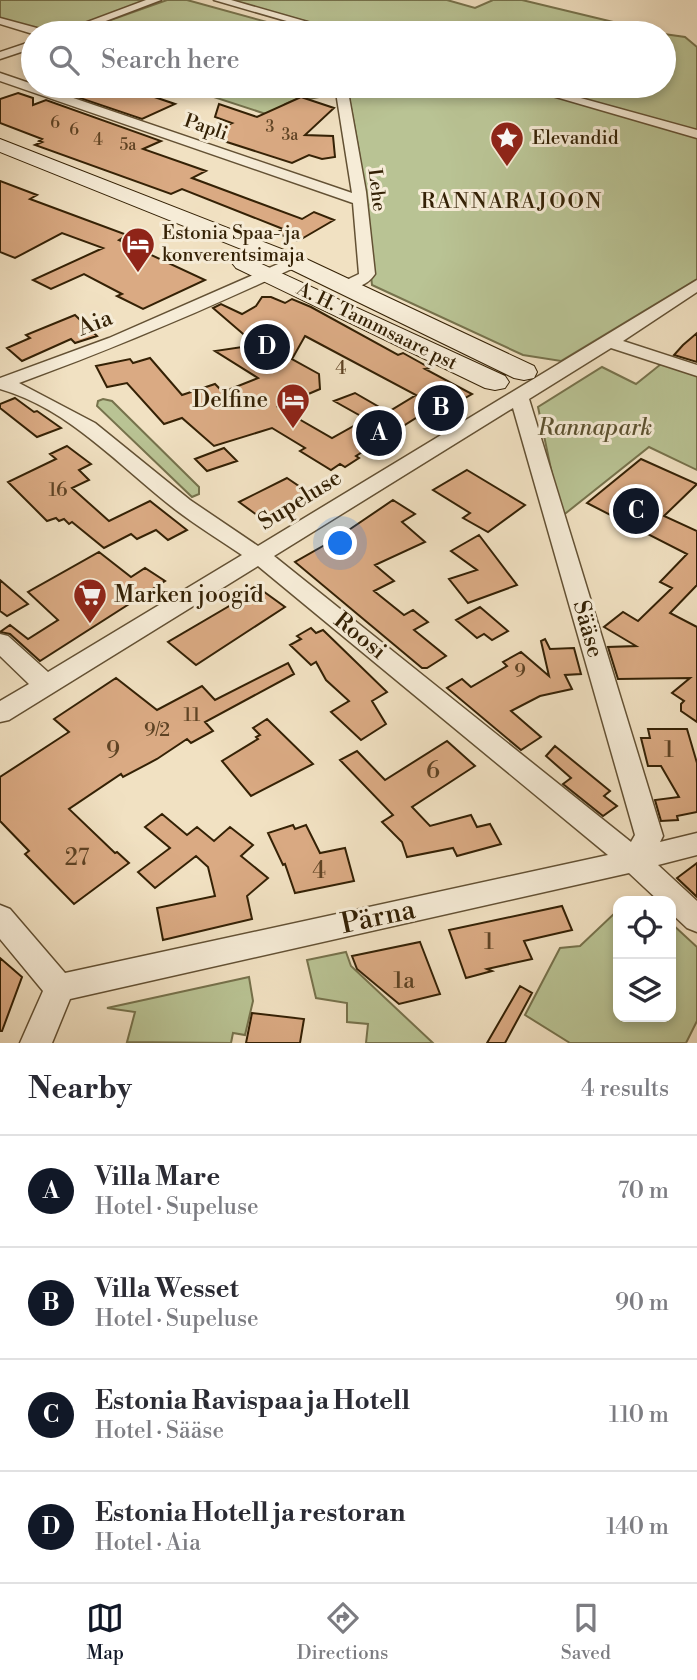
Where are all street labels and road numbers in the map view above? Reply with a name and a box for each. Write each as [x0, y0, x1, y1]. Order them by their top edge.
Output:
street label: Papli [181, 108, 231, 146]
street label: Lehe [362, 167, 392, 213]
street label: A. H. Tammsaare pst [292, 276, 461, 375]
street label: Aia [73, 304, 117, 343]
street label: Supeluse [253, 464, 347, 536]
street label: Sääse [567, 597, 609, 661]
street label: Roosi [328, 606, 392, 666]
street label: Pärna [338, 892, 419, 942]

